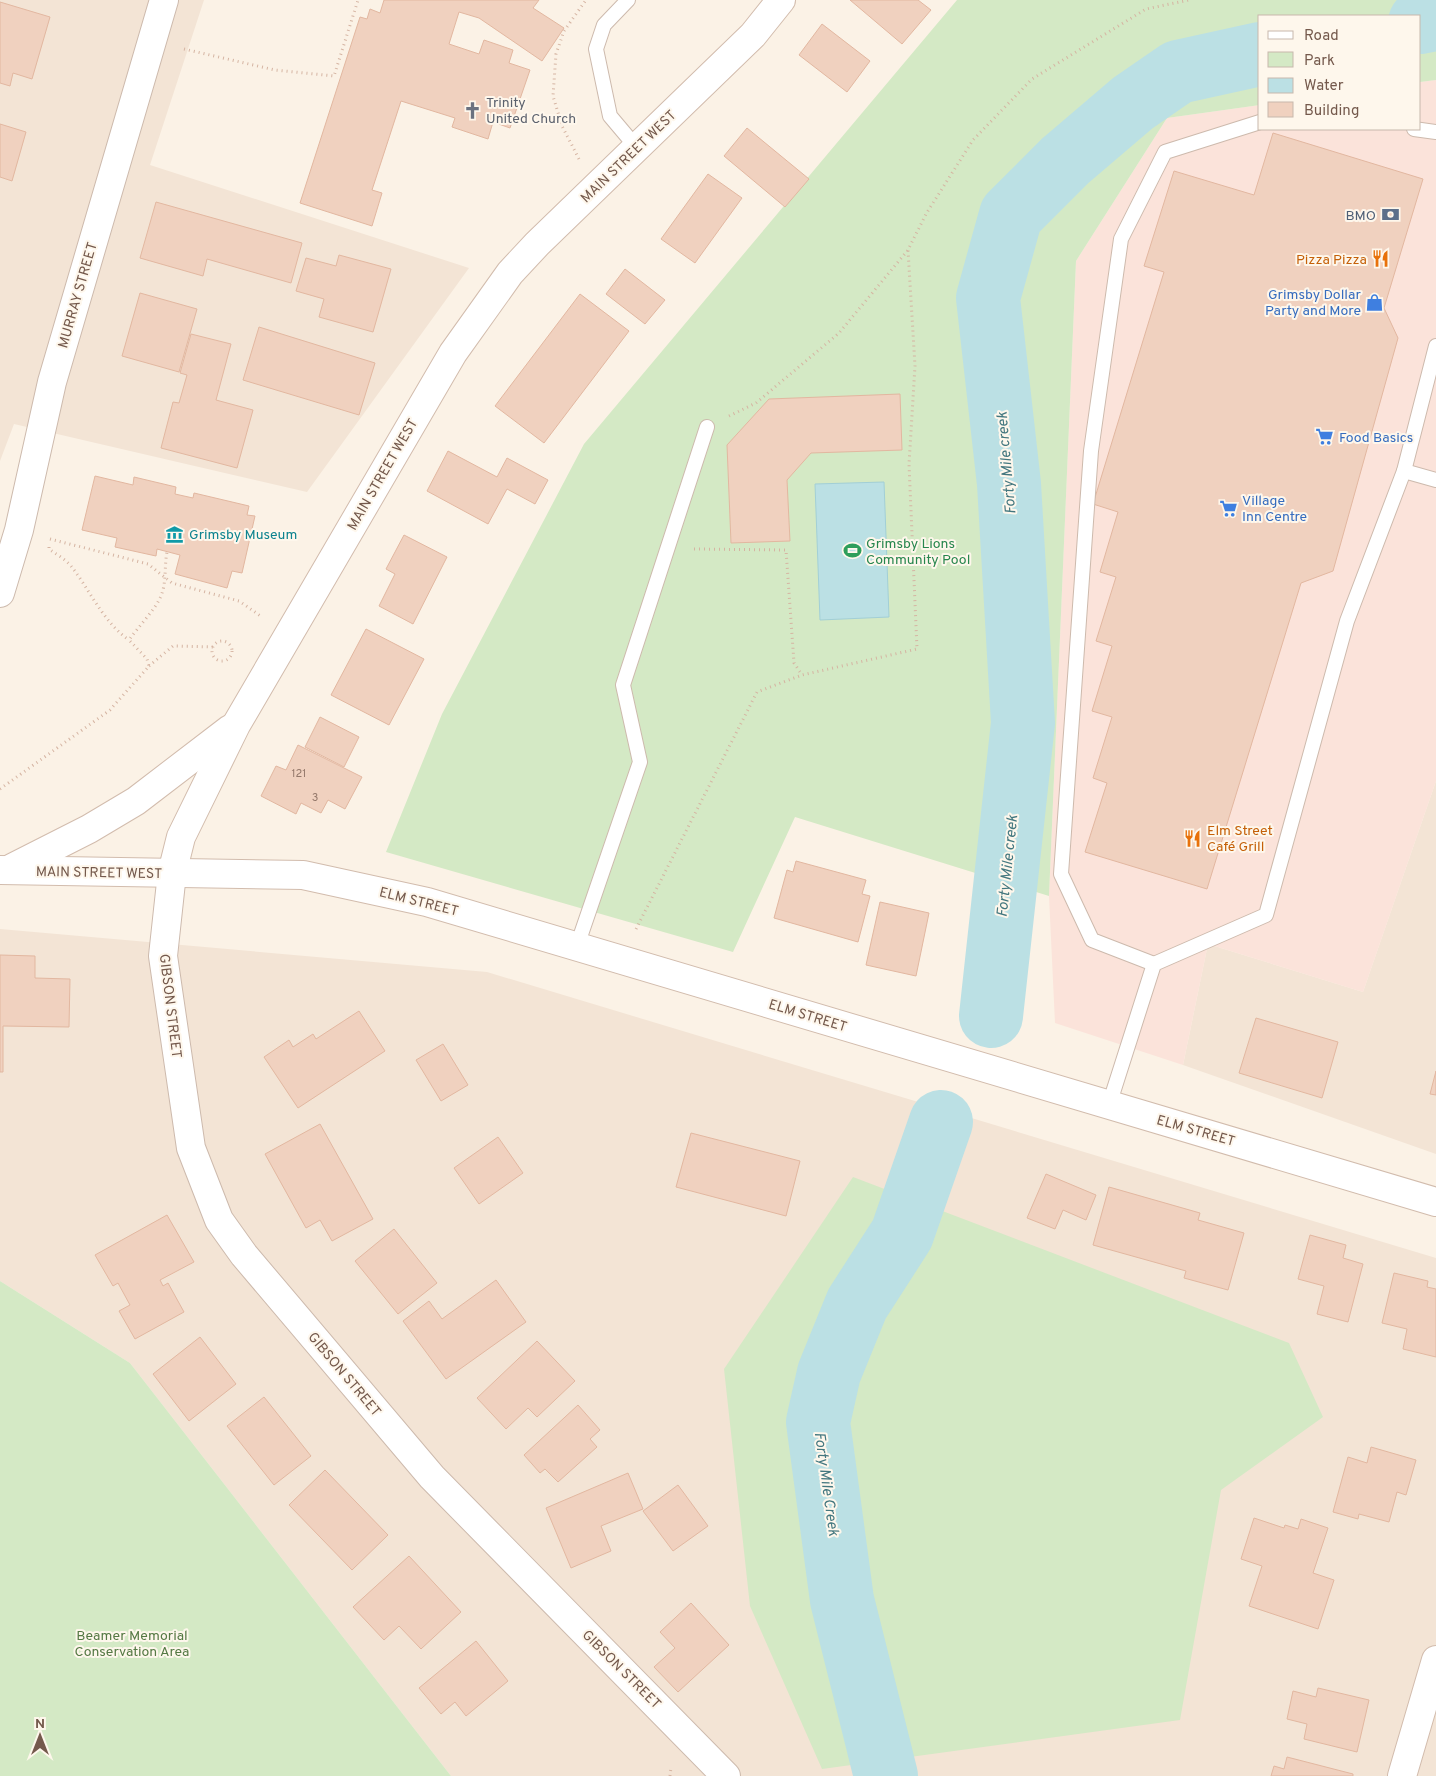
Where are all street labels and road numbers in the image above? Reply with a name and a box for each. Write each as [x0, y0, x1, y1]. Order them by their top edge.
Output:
street label: MAIN STREET WEST [578, 107, 680, 207]
street label: MURRAY STREET [55, 240, 102, 350]
street label: MAIN STREET WEST [344, 416, 422, 534]
street label: MAIN STREET WEST [36, 864, 162, 883]
street label: ELM STREET [377, 884, 460, 921]
street label: GIBSON STREET [155, 953, 184, 1059]
street label: ELM STREET [766, 996, 849, 1036]
street label: ELM STREET [1154, 1112, 1237, 1151]
street label: GIBSON STREET [304, 1329, 384, 1421]
street label: GIBSON STREET [578, 1627, 664, 1713]

